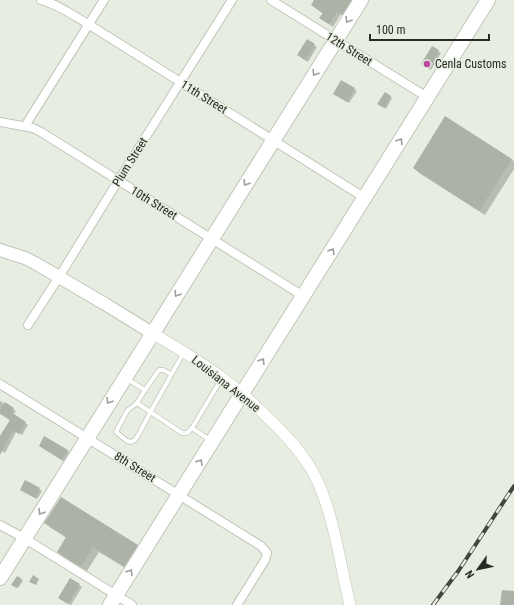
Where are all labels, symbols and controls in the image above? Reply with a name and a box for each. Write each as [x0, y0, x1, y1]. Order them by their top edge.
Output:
one-way arrow [345, 16, 353, 23]
scale bar [370, 16, 489, 42]
text: 100 m [376, 23, 406, 37]
street label: 12th Street [323, 29, 375, 69]
place label: Cenla Customs [435, 57, 507, 71]
marker: Cenla Customs [422, 59, 432, 69]
one-way arrow [312, 69, 319, 76]
street label: 11th Street [178, 77, 230, 117]
street label: Plum Street [109, 135, 151, 189]
one-way arrow [396, 138, 403, 145]
one-way arrow [243, 179, 250, 186]
street label: 10th Street [128, 183, 180, 223]
one-way arrow [327, 248, 334, 255]
one-way arrow [174, 290, 181, 297]
street label: Louisiana Avenue [189, 353, 263, 415]
one-way arrow [258, 358, 265, 365]
one-way arrow [107, 397, 114, 404]
street label: 8th Street [112, 449, 159, 485]
one-way arrow [195, 459, 202, 466]
one-way arrow [38, 508, 45, 515]
north arrow [458, 549, 498, 589]
text: N [463, 568, 477, 581]
one-way arrow [126, 569, 133, 576]

